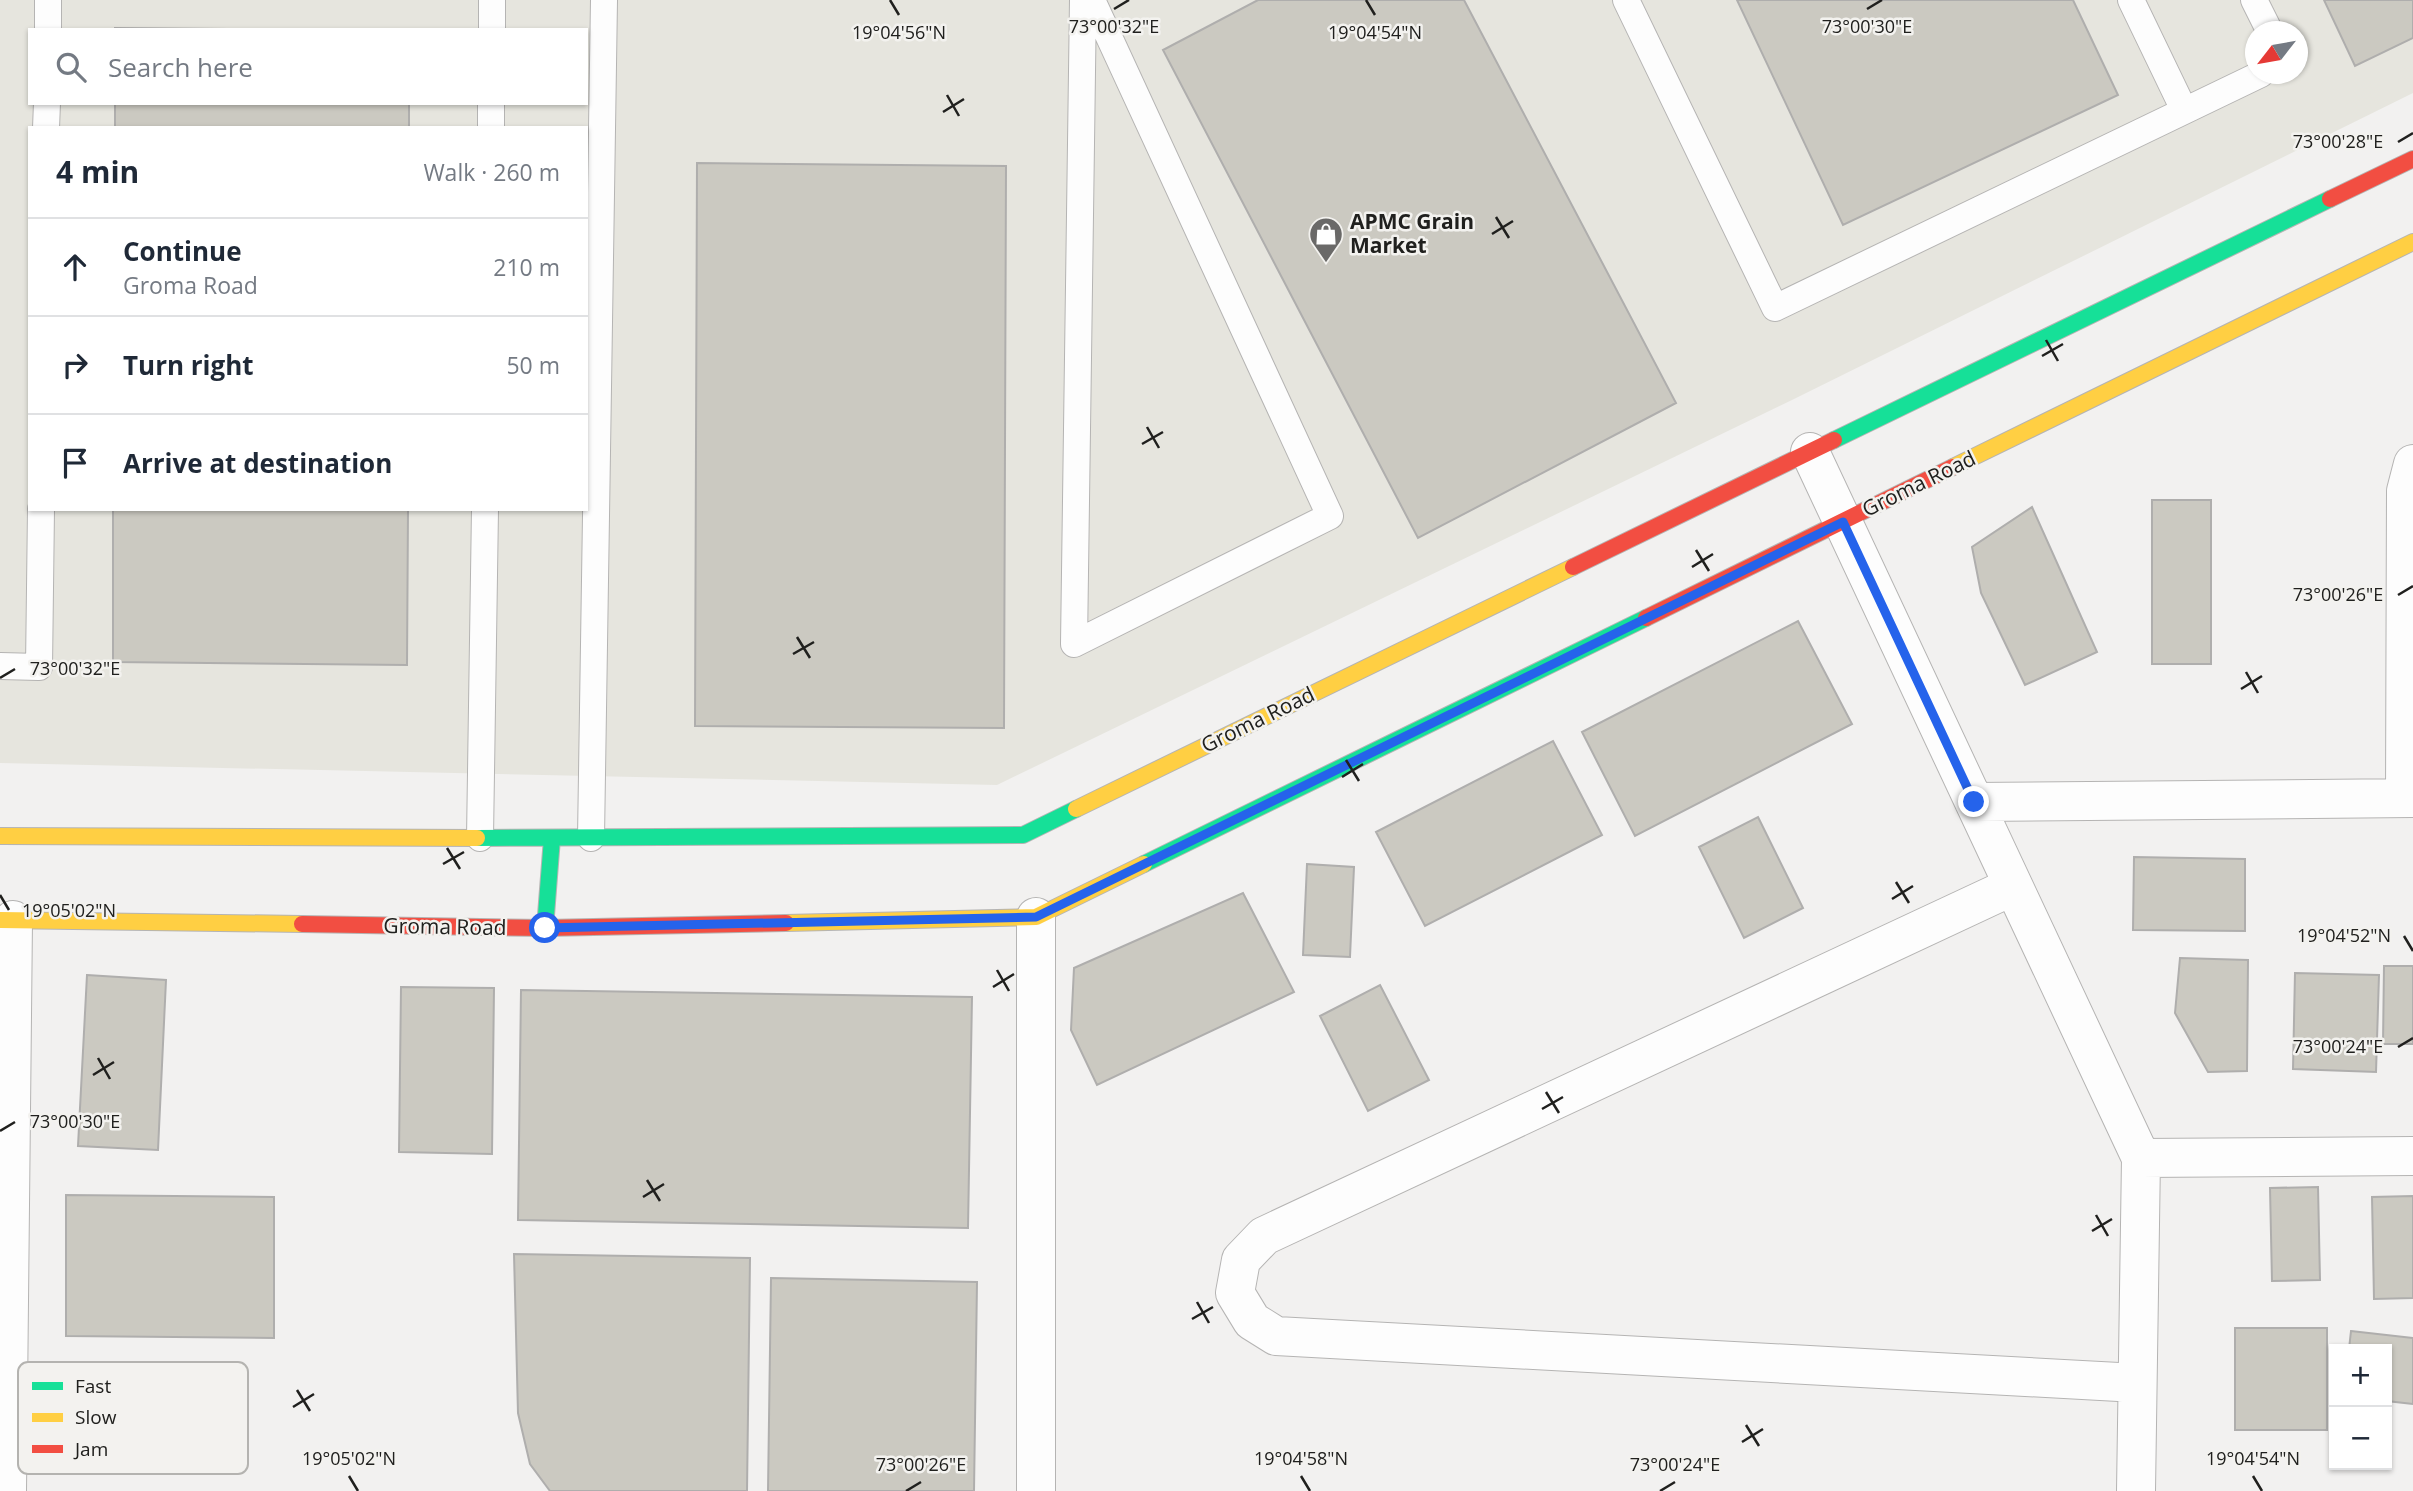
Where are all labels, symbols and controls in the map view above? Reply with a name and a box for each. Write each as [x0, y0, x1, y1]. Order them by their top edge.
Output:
text: 73°00'32"E [1069, 14, 1159, 38]
text: 73°00'30"E [1822, 14, 1912, 38]
text: 19°04'56"N [852, 20, 946, 44]
text: 19°04'54"N [1328, 20, 1422, 44]
north arrow [2245, 21, 2308, 84]
search box [28, 28, 588, 105]
icon: search [52, 48, 90, 86]
text: Search here [108, 49, 253, 85]
text: 73°00'28"E [2293, 129, 2383, 153]
text: 4 min [56, 151, 139, 192]
text: Walk · 260 m [423, 156, 560, 188]
place label: APMC Grain Market [1350, 207, 1474, 259]
shop icon: APMC Grain Market [1307, 215, 1345, 264]
text: Continue [123, 233, 242, 269]
icon: ahead [56, 248, 94, 286]
text: 210 m [493, 251, 560, 283]
text: Groma Road [123, 269, 258, 301]
icon: right [56, 346, 94, 384]
text: Turn right [123, 347, 254, 383]
text: 50 m [506, 349, 560, 381]
icon: arrive [56, 444, 94, 482]
street label: Groma Road [1857, 444, 1980, 523]
text: Arrive at destination [123, 445, 392, 481]
text: 73°00'26"E [2293, 582, 2383, 606]
text: 73°00'32"E [30, 656, 120, 680]
street label: Groma Road [1196, 680, 1319, 759]
route end [1958, 786, 1989, 817]
text: 19°05'02"N [22, 898, 116, 922]
street label: Groma Road [383, 911, 507, 941]
route start [529, 912, 560, 943]
text: 19°04'52"N [2297, 923, 2391, 947]
text: 73°00'24"E [2293, 1034, 2383, 1058]
text: 73°00'30"E [30, 1109, 120, 1133]
map controls [2329, 1344, 2392, 1470]
button: + [2329, 1344, 2392, 1407]
legend [18, 1362, 248, 1474]
text: Fast [75, 1373, 111, 1399]
text: Slow [75, 1404, 117, 1430]
button: − [2329, 1407, 2392, 1470]
text: Jam [73, 1436, 108, 1462]
text: 19°05'02"N [302, 1446, 396, 1470]
text: 19°04'58"N [1254, 1446, 1348, 1470]
text: 19°04'54"N [2206, 1446, 2300, 1470]
text: 73°00'26"E [876, 1452, 966, 1476]
text: 73°00'24"E [1630, 1452, 1720, 1476]

